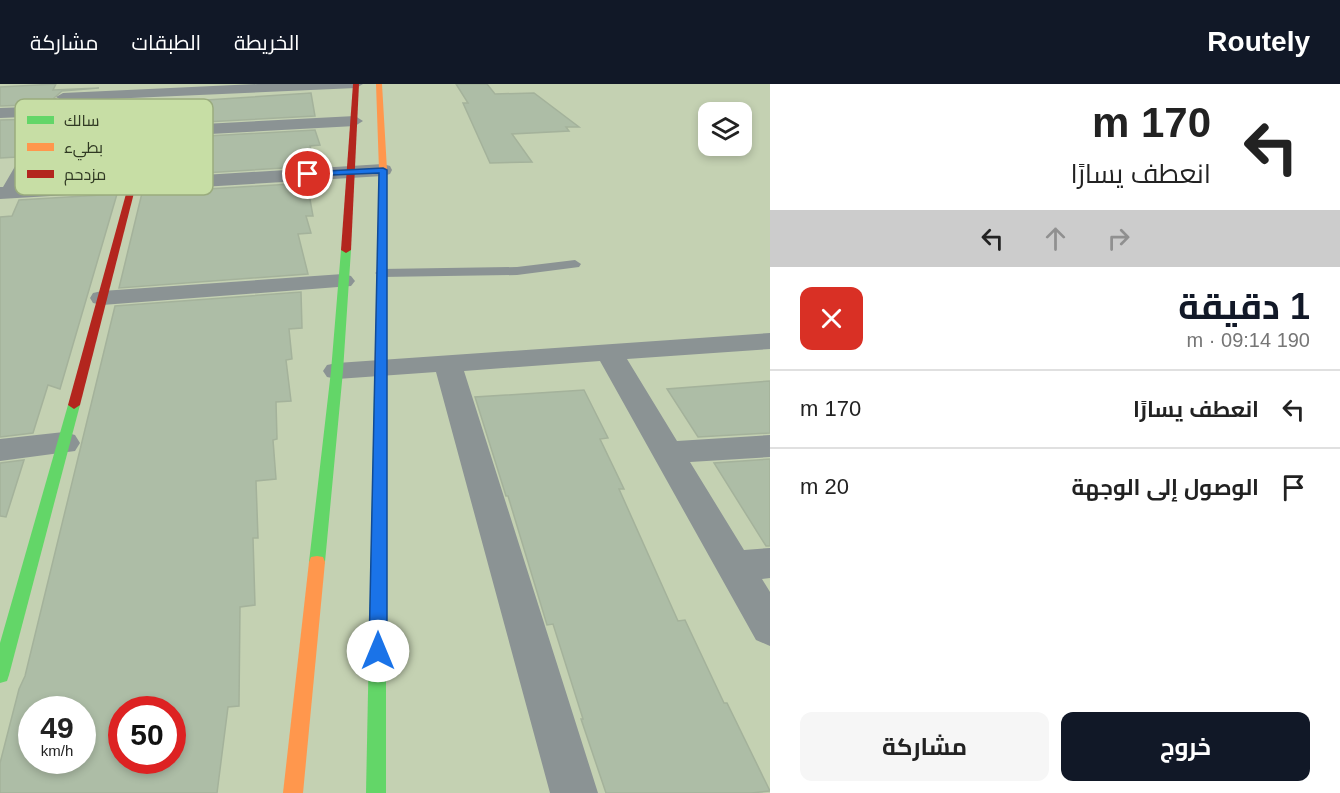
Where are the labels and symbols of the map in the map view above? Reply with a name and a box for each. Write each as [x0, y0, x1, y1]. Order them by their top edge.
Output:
legend [15, 99, 213, 195]
text: سالك [64, 112, 99, 129]
text: بطيء [64, 139, 103, 161]
pin [282, 148, 333, 199]
text: مزدحم [64, 166, 106, 186]
position arrow [346, 619, 410, 683]
speed limit sign: 50 [108, 696, 186, 774]

